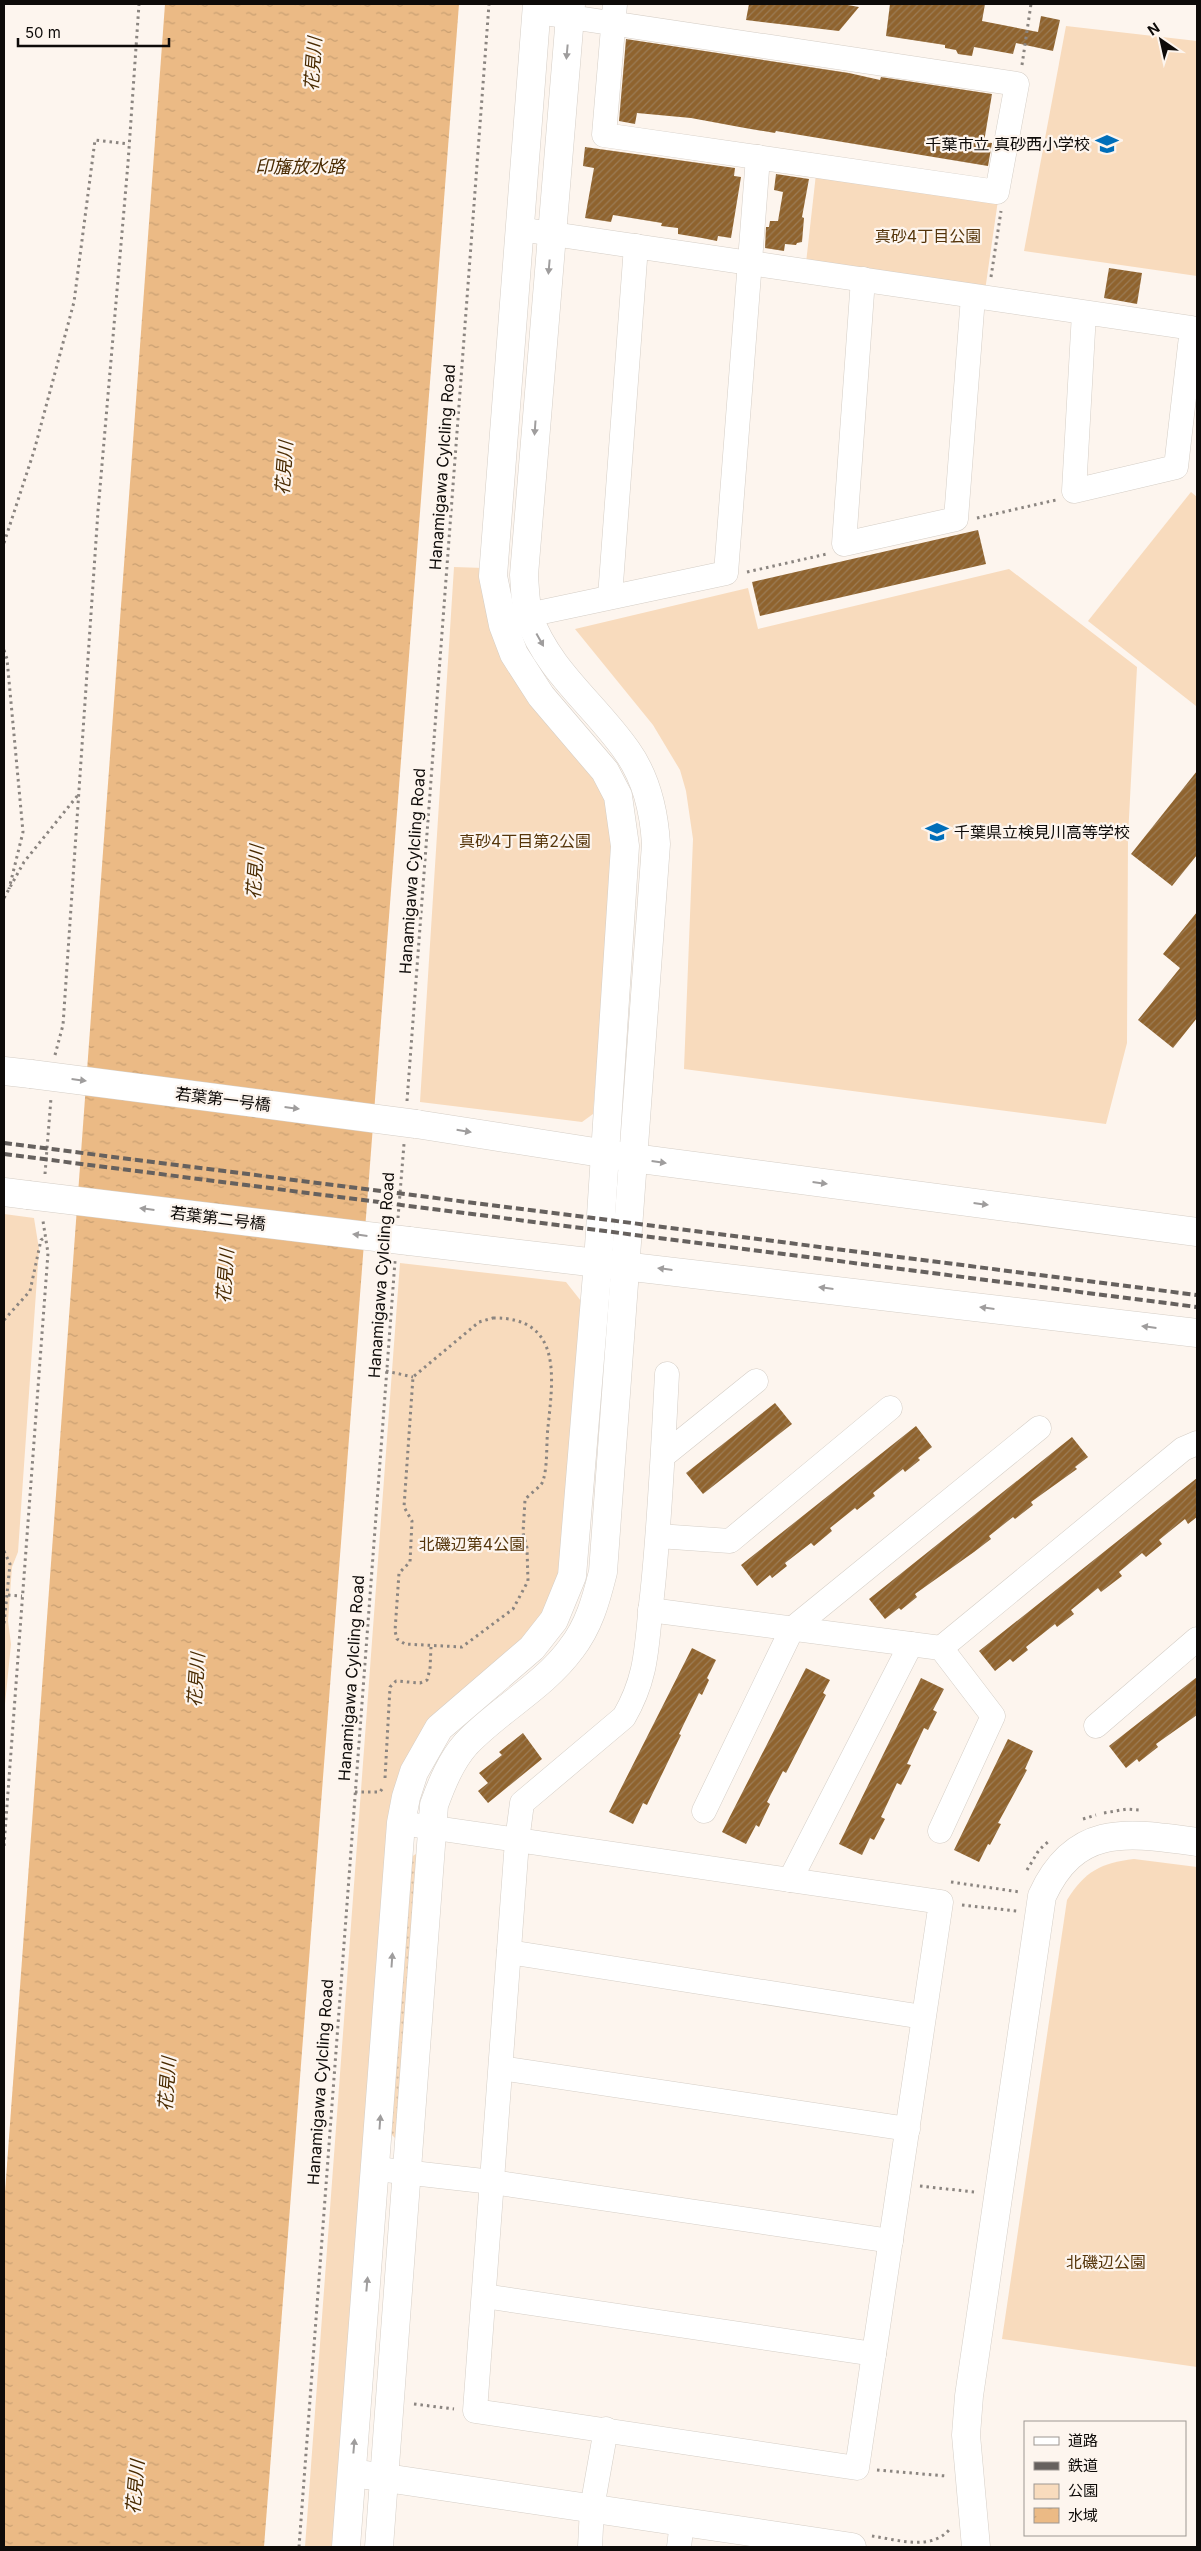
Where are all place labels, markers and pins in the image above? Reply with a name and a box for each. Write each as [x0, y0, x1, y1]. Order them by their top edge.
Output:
school or university icon: 千葉市立 真砂西小学校 [1094, 131, 1120, 157]
place label: 千葉市立 真砂西小学校 [925, 134, 1090, 154]
school or university icon: 千葉県立検見川高等学校 [924, 819, 950, 845]
place label: 千葉県立検見川高等学校 [954, 822, 1130, 842]

